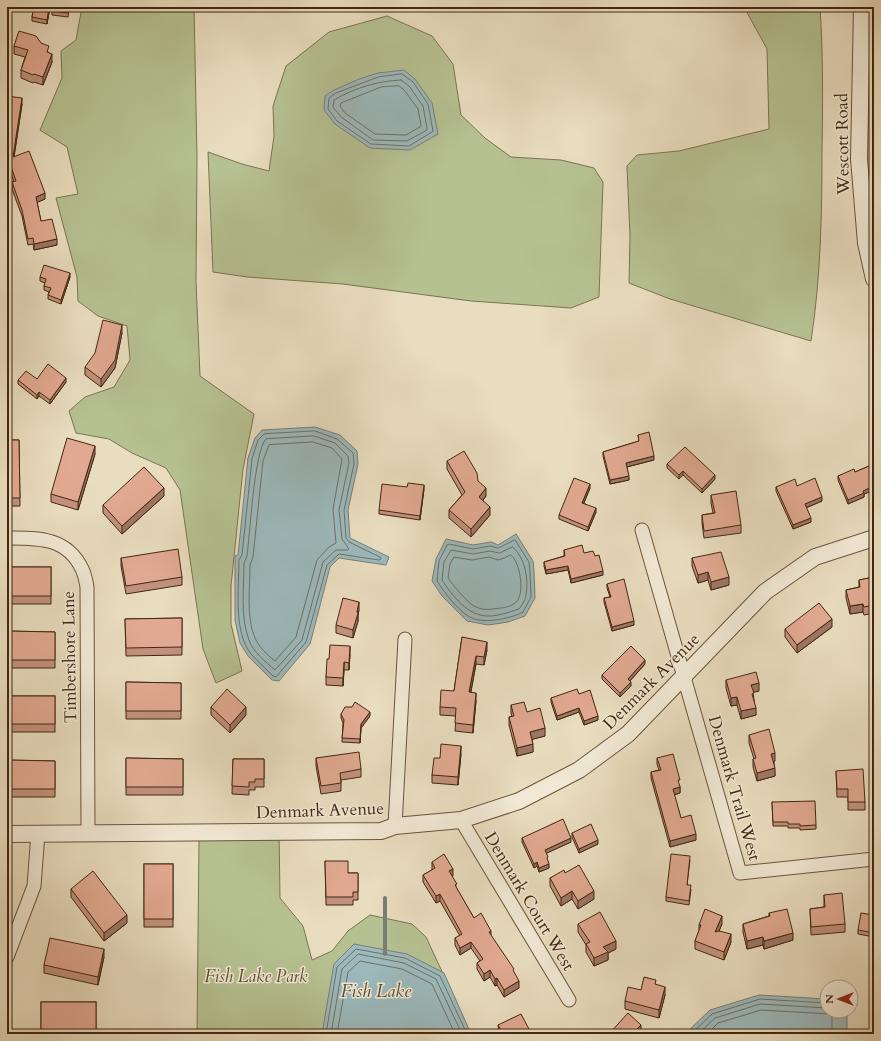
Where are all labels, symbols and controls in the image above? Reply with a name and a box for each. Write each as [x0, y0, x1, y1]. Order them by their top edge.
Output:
street label: Wescott Road [830, 93, 855, 196]
street label: Timbershore Lane [57, 591, 82, 723]
street label: Denmark Avenue [598, 628, 705, 735]
street label: Denmark Trail West [703, 713, 766, 864]
street label: Denmark Avenue [256, 797, 384, 824]
street label: Denmark Court West [479, 828, 580, 975]
park label: Fish Lake Park [205, 965, 308, 988]
water label: Fish Lake [341, 979, 412, 1004]
north arrow [819, 979, 859, 1019]
text: N [822, 994, 837, 1004]

